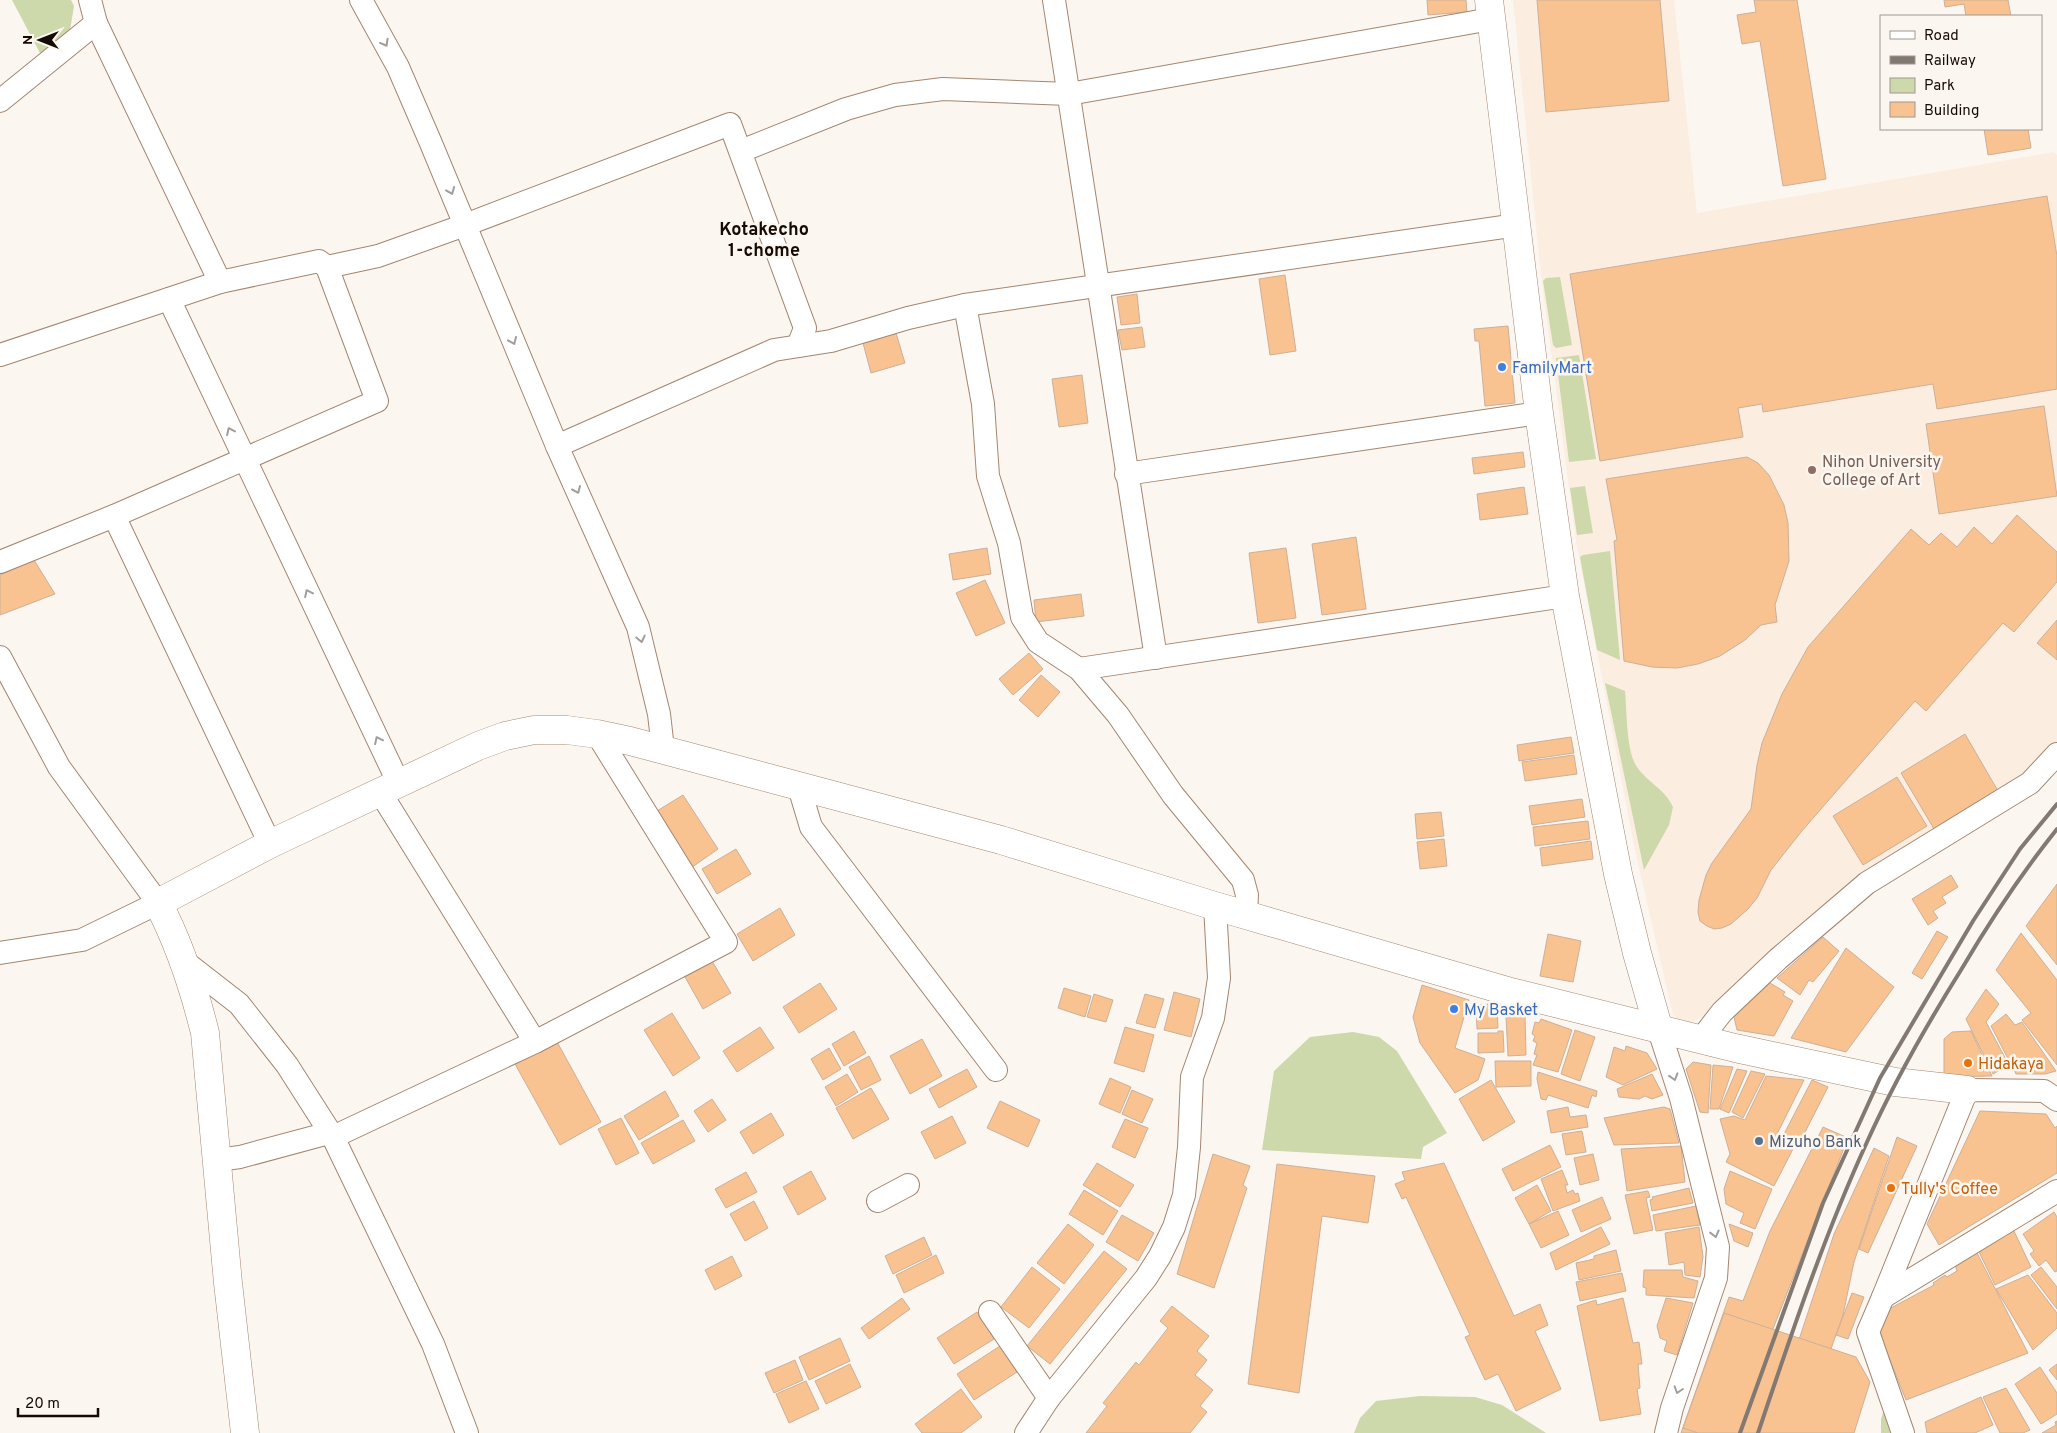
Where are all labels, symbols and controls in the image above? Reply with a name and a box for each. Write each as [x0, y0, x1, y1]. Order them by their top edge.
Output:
north arrow [15, 15, 65, 65]
legend [1880, 15, 2042, 130]
text: Road [1924, 27, 1959, 46]
text: N [20, 35, 37, 45]
one-way arrow [378, 37, 388, 46]
text: Railway [1924, 52, 1976, 71]
text: Park [1924, 77, 1955, 96]
text: Building [1924, 102, 1979, 121]
one-way arrow [445, 186, 456, 195]
district label: Kotakecho 1-chome [719, 219, 809, 263]
one-way arrow [507, 336, 518, 345]
place label: FamilyMart [1512, 359, 1592, 379]
marker: FamilyMart [1496, 361, 1508, 373]
one-way arrow [226, 427, 237, 436]
place label: Nihon University College of Art [1822, 453, 1941, 491]
marker: Nihon University College of Art [1806, 464, 1818, 476]
one-way arrow [570, 485, 581, 494]
one-way arrow [304, 590, 314, 599]
one-way arrow [635, 635, 646, 644]
one-way arrow [373, 736, 384, 745]
place label: My Basket [1464, 1001, 1538, 1021]
marker: My Basket [1448, 1003, 1460, 1015]
place label: Hidakaya [1978, 1055, 2044, 1075]
marker: Hidakaya [1962, 1057, 1974, 1069]
one-way arrow [1668, 1072, 1678, 1081]
place label: Mizuho Bank [1769, 1133, 1862, 1153]
marker: Mizuho Bank [1753, 1135, 1765, 1147]
place label: Tully's Coffee [1901, 1180, 1998, 1200]
marker: Tully's Coffee [1885, 1182, 1897, 1194]
one-way arrow [1709, 1230, 1720, 1239]
one-way arrow [1674, 1385, 1684, 1394]
scale bar [18, 1386, 98, 1418]
text: 20 m [25, 1395, 60, 1414]

